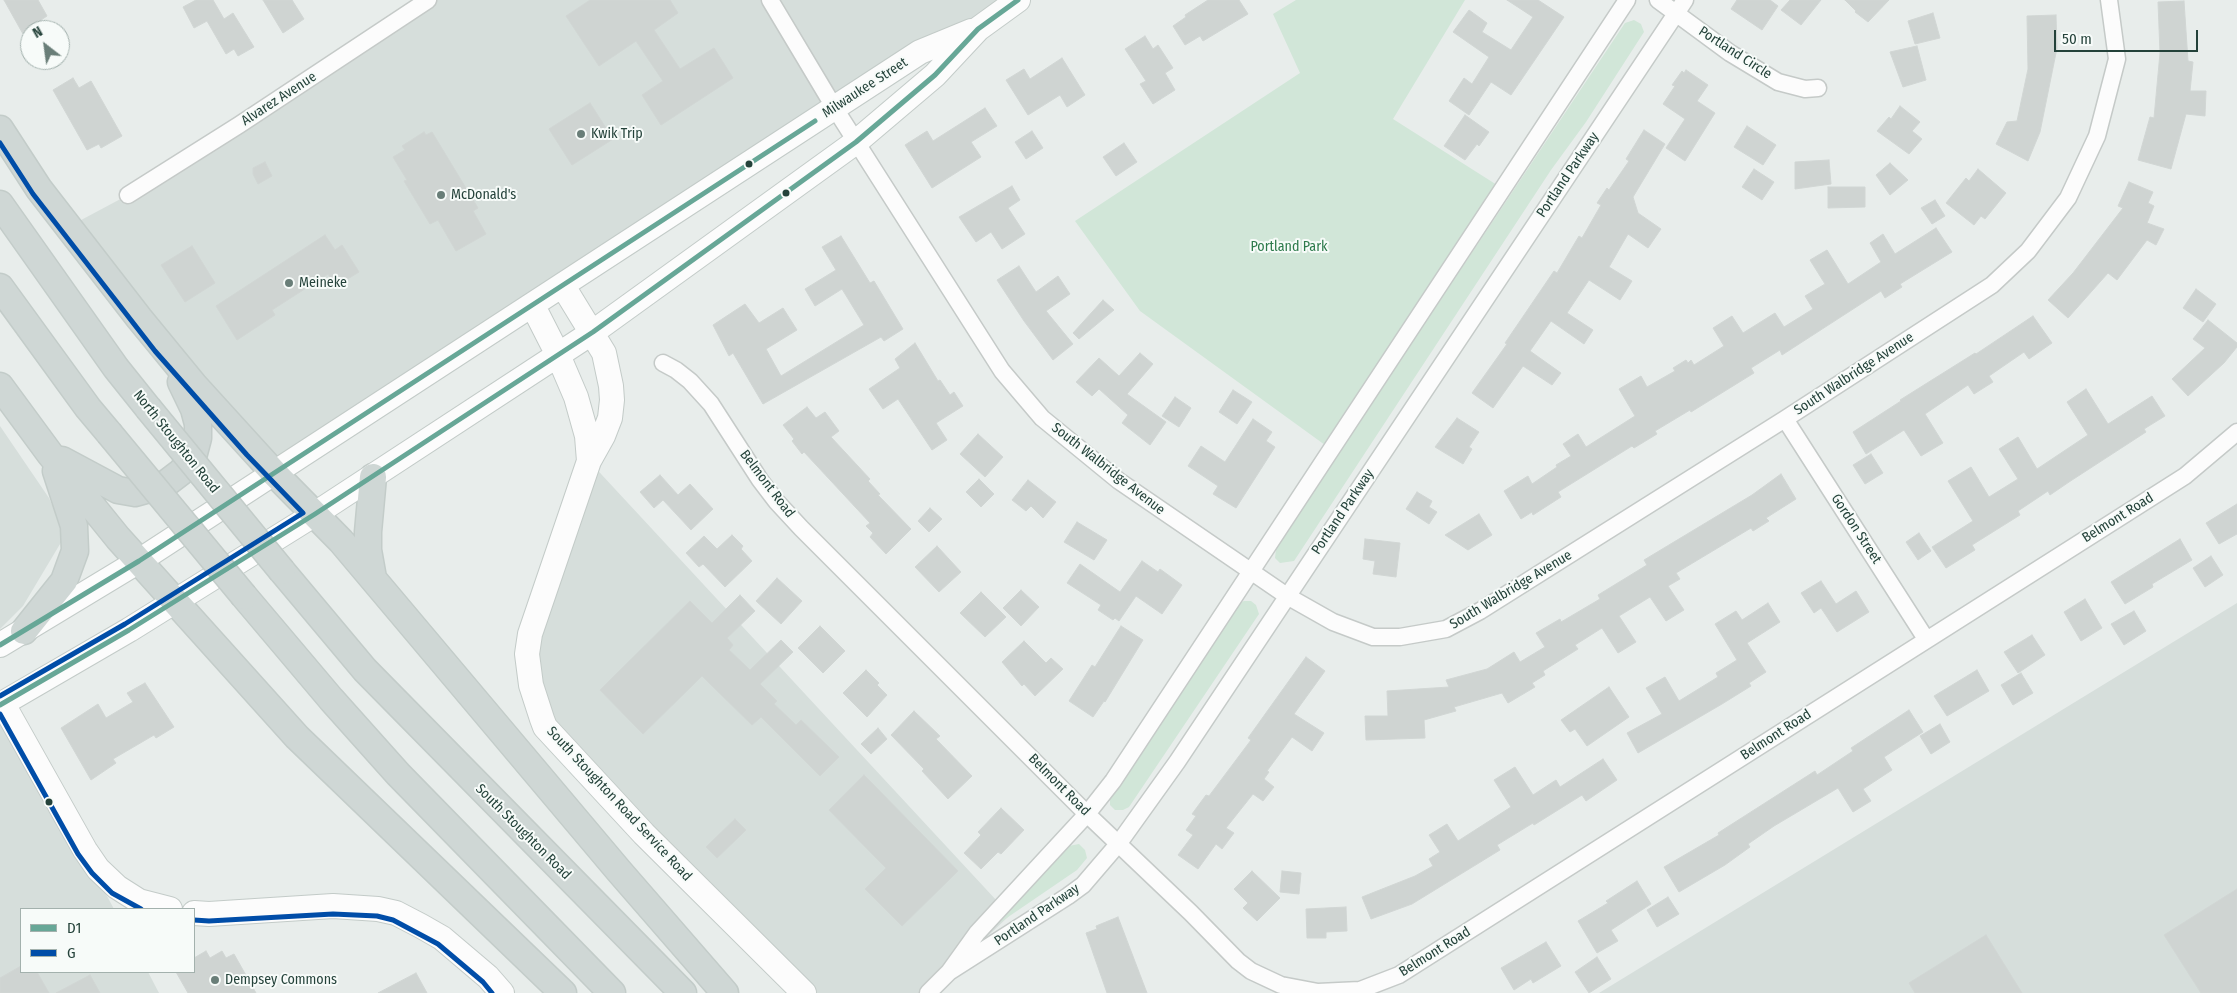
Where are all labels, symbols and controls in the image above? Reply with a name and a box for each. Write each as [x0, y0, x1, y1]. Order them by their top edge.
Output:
north arrow [20, 20, 70, 70]
scale bar [2057, 20, 2201, 52]
text: N [30, 23, 46, 42]
street label: Portland Circle [1695, 23, 1775, 83]
text: 50 m [2062, 30, 2092, 48]
street label: Milwaukee Street [819, 54, 911, 122]
street label: Alvarez Avenue [238, 69, 320, 129]
place label: Kwik Trip [591, 126, 643, 142]
marker: Kwik Trip [575, 128, 587, 140]
street label: Portland Parkway [1533, 129, 1603, 221]
unlabelled marker [744, 159, 754, 169]
place label: McDonald's [451, 187, 516, 203]
unlabelled marker [781, 188, 791, 198]
marker: McDonald's [435, 189, 447, 201]
park label: Portland Park [1250, 239, 1328, 255]
place label: Meineke [299, 275, 347, 291]
marker: Meineke [283, 277, 295, 289]
street label: South Walbridge Avenue [1791, 329, 1917, 419]
street label: North Stoughton Road [129, 387, 223, 497]
street label: South Walbridge Avenue [1048, 419, 1168, 519]
street label: Belmont Road [736, 447, 798, 521]
street label: Portland Parkway [1308, 466, 1378, 558]
street label: Belmont Road [2079, 490, 2157, 546]
street label: Gordon Street [1827, 491, 1885, 567]
street label: South Walbridge Avenue [1447, 547, 1575, 633]
street label: Belmont Road [1738, 706, 1814, 764]
street label: South Stoughton Road Service Road [543, 723, 695, 885]
street label: Belmont Road [1025, 751, 1093, 819]
street label: South Stoughton Road [472, 781, 574, 883]
unlabelled marker [44, 797, 54, 807]
street label: Portland Parkway [991, 880, 1083, 950]
legend [20, 908, 195, 973]
text: D1 [67, 919, 81, 937]
street label: Belmont Road [1396, 924, 1474, 980]
text: G [67, 944, 76, 962]
place label: Dempsey Commons [225, 972, 337, 988]
marker: Dempsey Commons [209, 974, 221, 986]

